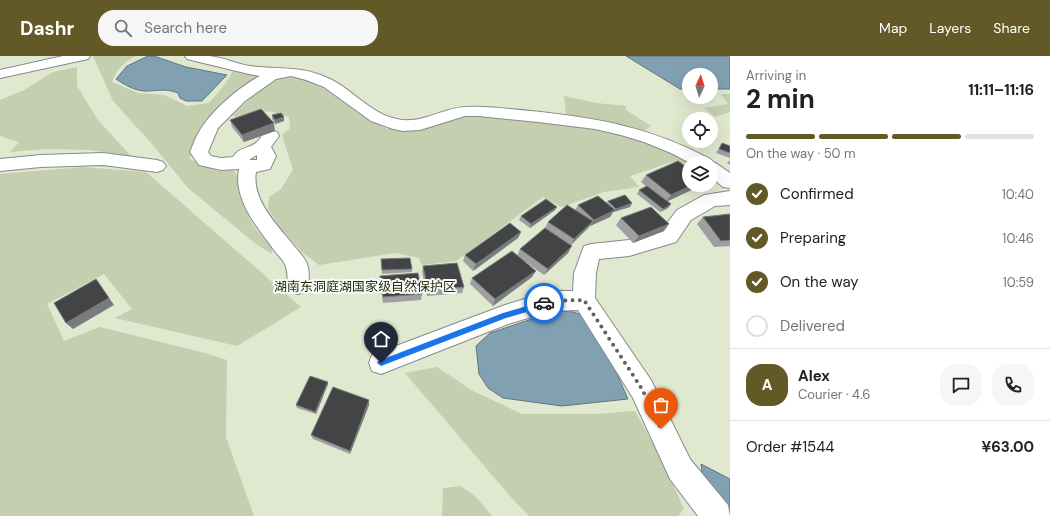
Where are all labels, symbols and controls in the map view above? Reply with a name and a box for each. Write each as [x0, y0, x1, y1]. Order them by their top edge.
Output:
search box [98, 10, 378, 46]
text: Dashr [20, 16, 74, 41]
icon: search [112, 17, 134, 39]
text: Search here [144, 18, 227, 38]
text: Map [879, 19, 907, 37]
text: Layers [929, 19, 971, 37]
text: Share [993, 19, 1030, 37]
text: Arriving in [746, 67, 806, 84]
north arrow [682, 68, 718, 104]
map controls [682, 68, 718, 192]
text: 11:11–11:16 [968, 80, 1034, 100]
text: 2 min [746, 82, 815, 116]
button: locate [682, 112, 718, 148]
text: On the way · 50 m [746, 145, 856, 162]
button: layers [682, 156, 718, 192]
icon: check [746, 183, 768, 205]
text: Confirmed [780, 184, 854, 204]
text: 10:40 [1002, 186, 1034, 203]
icon: check [746, 227, 768, 249]
text: Preparing [780, 228, 846, 248]
text: 10:46 [1002, 230, 1034, 247]
icon: check [746, 271, 768, 293]
text: On the way [780, 272, 859, 292]
text: 10:59 [1003, 274, 1034, 291]
park label: 湖南东洞庭湖国家级自然保护区 [274, 278, 456, 295]
courier [524, 283, 564, 323]
icon: car [533, 292, 555, 314]
text: Delivered [780, 316, 845, 336]
pin [364, 322, 398, 363]
icon: home [370, 328, 392, 350]
button: chat [940, 364, 982, 406]
button: phone [992, 364, 1034, 406]
text: Alex [798, 366, 830, 386]
text: A [762, 375, 772, 395]
text: Courier · 4.6 [798, 386, 870, 403]
pin [644, 388, 678, 429]
icon: bag [650, 394, 672, 416]
text: Order #1544 [746, 437, 834, 457]
text: ¥63.00 [981, 437, 1034, 457]

